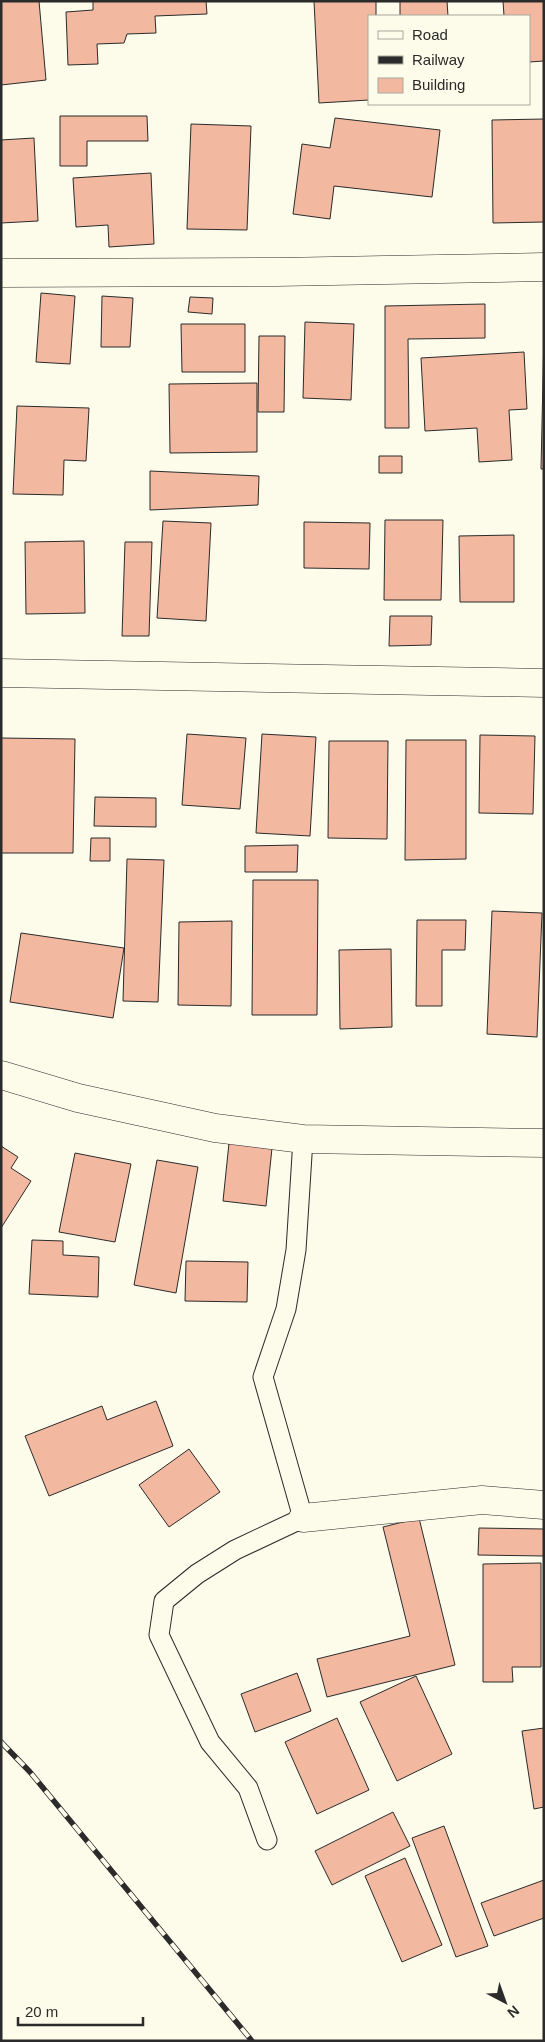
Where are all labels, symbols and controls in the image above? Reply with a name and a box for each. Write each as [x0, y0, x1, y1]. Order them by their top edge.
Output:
legend [368, 15, 530, 105]
text: Road [412, 26, 448, 43]
text: Railway [412, 51, 465, 68]
text: Building [412, 76, 465, 93]
north arrow [480, 1977, 530, 2027]
scale bar [18, 1994, 142, 2026]
text: N [504, 2002, 523, 2021]
text: 20 m [25, 2003, 58, 2020]

